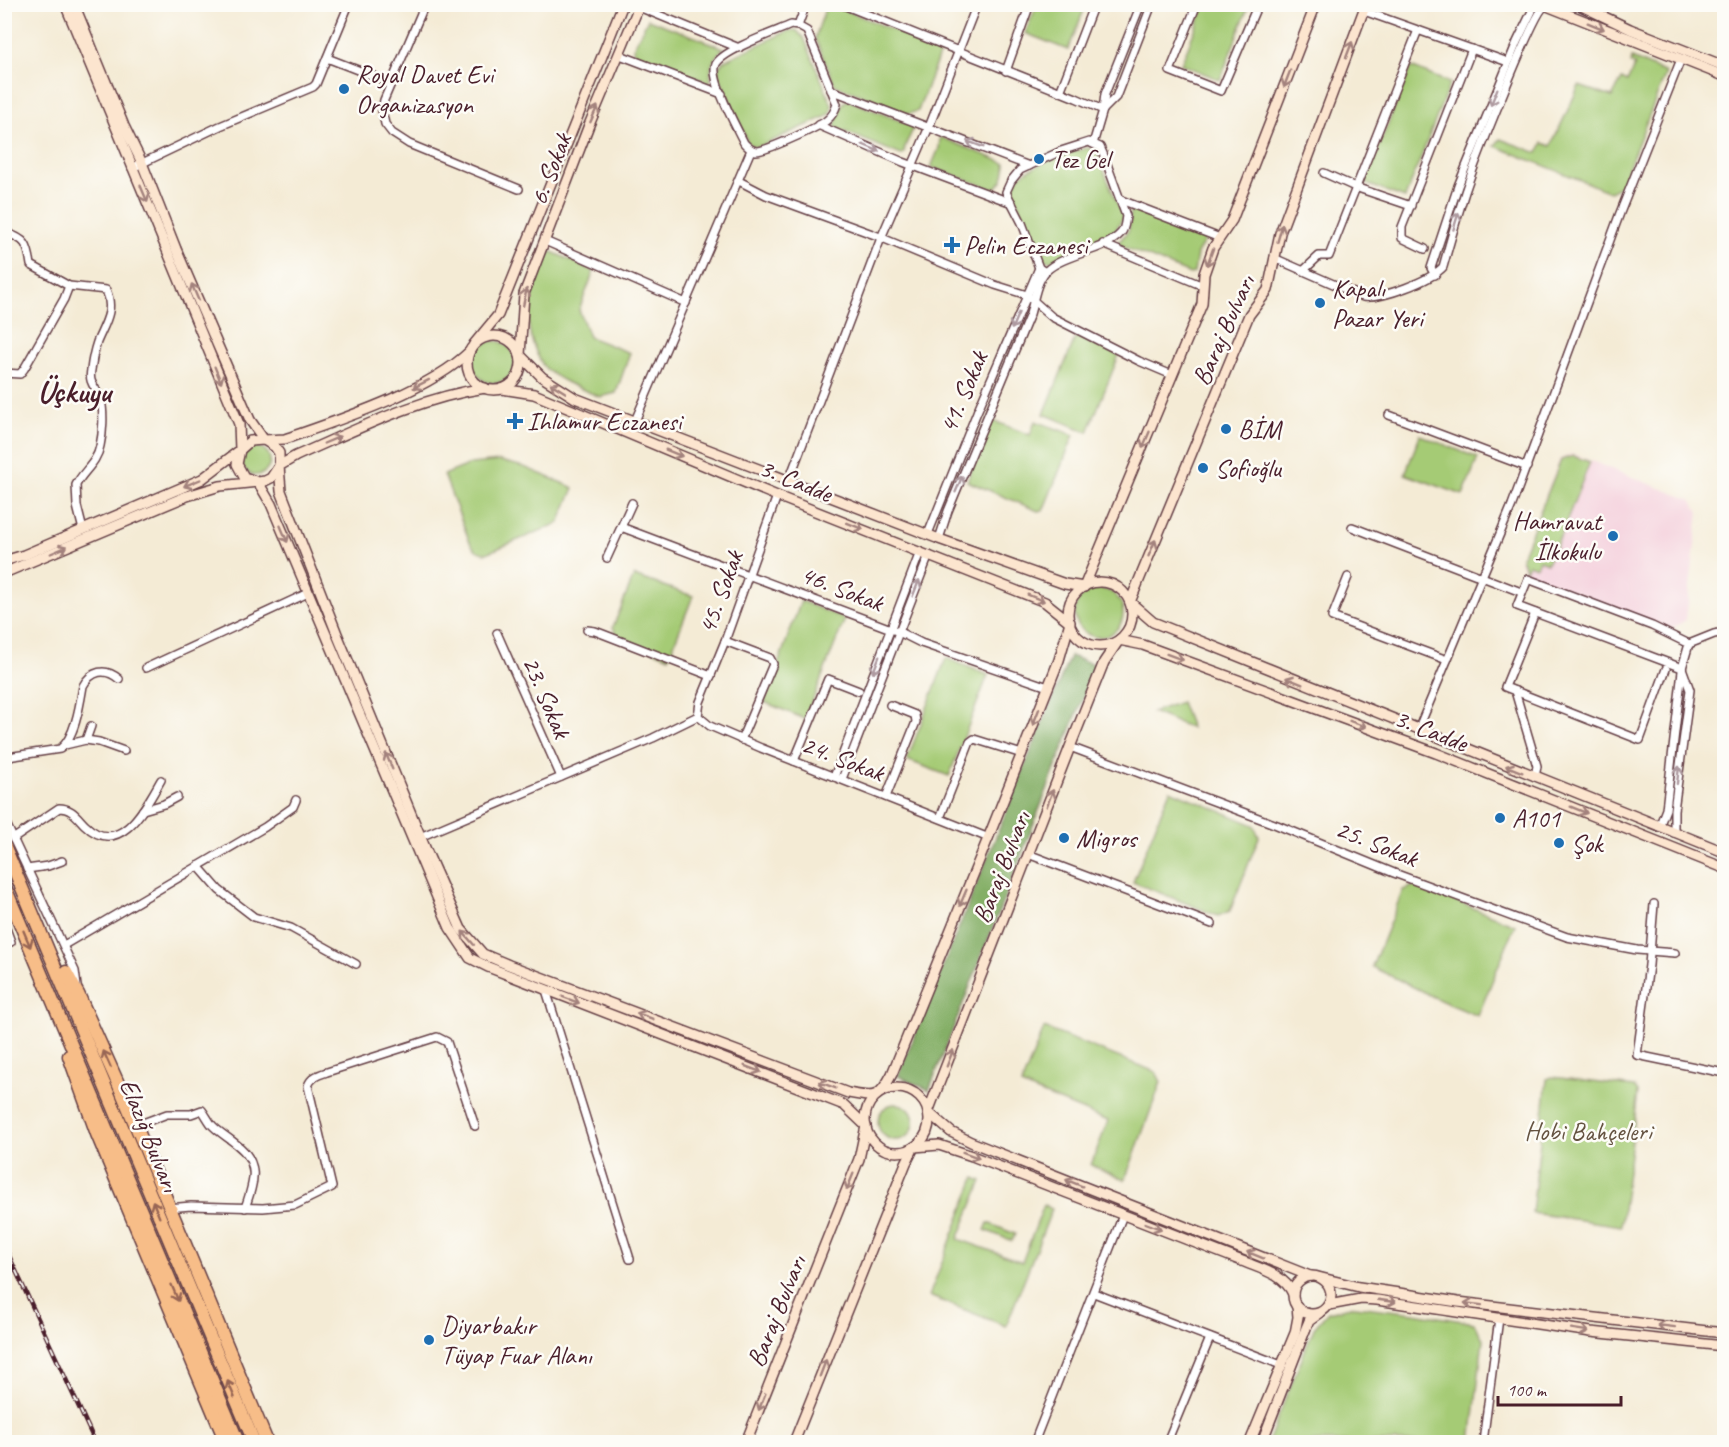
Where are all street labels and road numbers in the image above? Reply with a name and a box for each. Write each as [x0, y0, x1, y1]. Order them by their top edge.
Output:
street label: 6. Sokak [522, 127, 580, 210]
street label: Baraj Bulvarı [1184, 269, 1263, 391]
street label: 41. Sokak [932, 345, 996, 438]
street label: 3. Cadde [755, 451, 839, 511]
street label: 45. Sokak [690, 545, 751, 638]
street label: 46. Sokak [796, 558, 889, 620]
street label: 23. Sokak [515, 651, 579, 745]
street label: 3. Cadde [1390, 702, 1473, 760]
street label: 24. Sokak [797, 728, 890, 790]
street label: Baraj Bulvarı [965, 805, 1038, 928]
street label: 25. Sokak [1331, 812, 1424, 875]
street label: Elazığ Bulvarı [112, 1074, 188, 1198]
street label: Baraj Bulvarı [739, 1249, 814, 1372]

